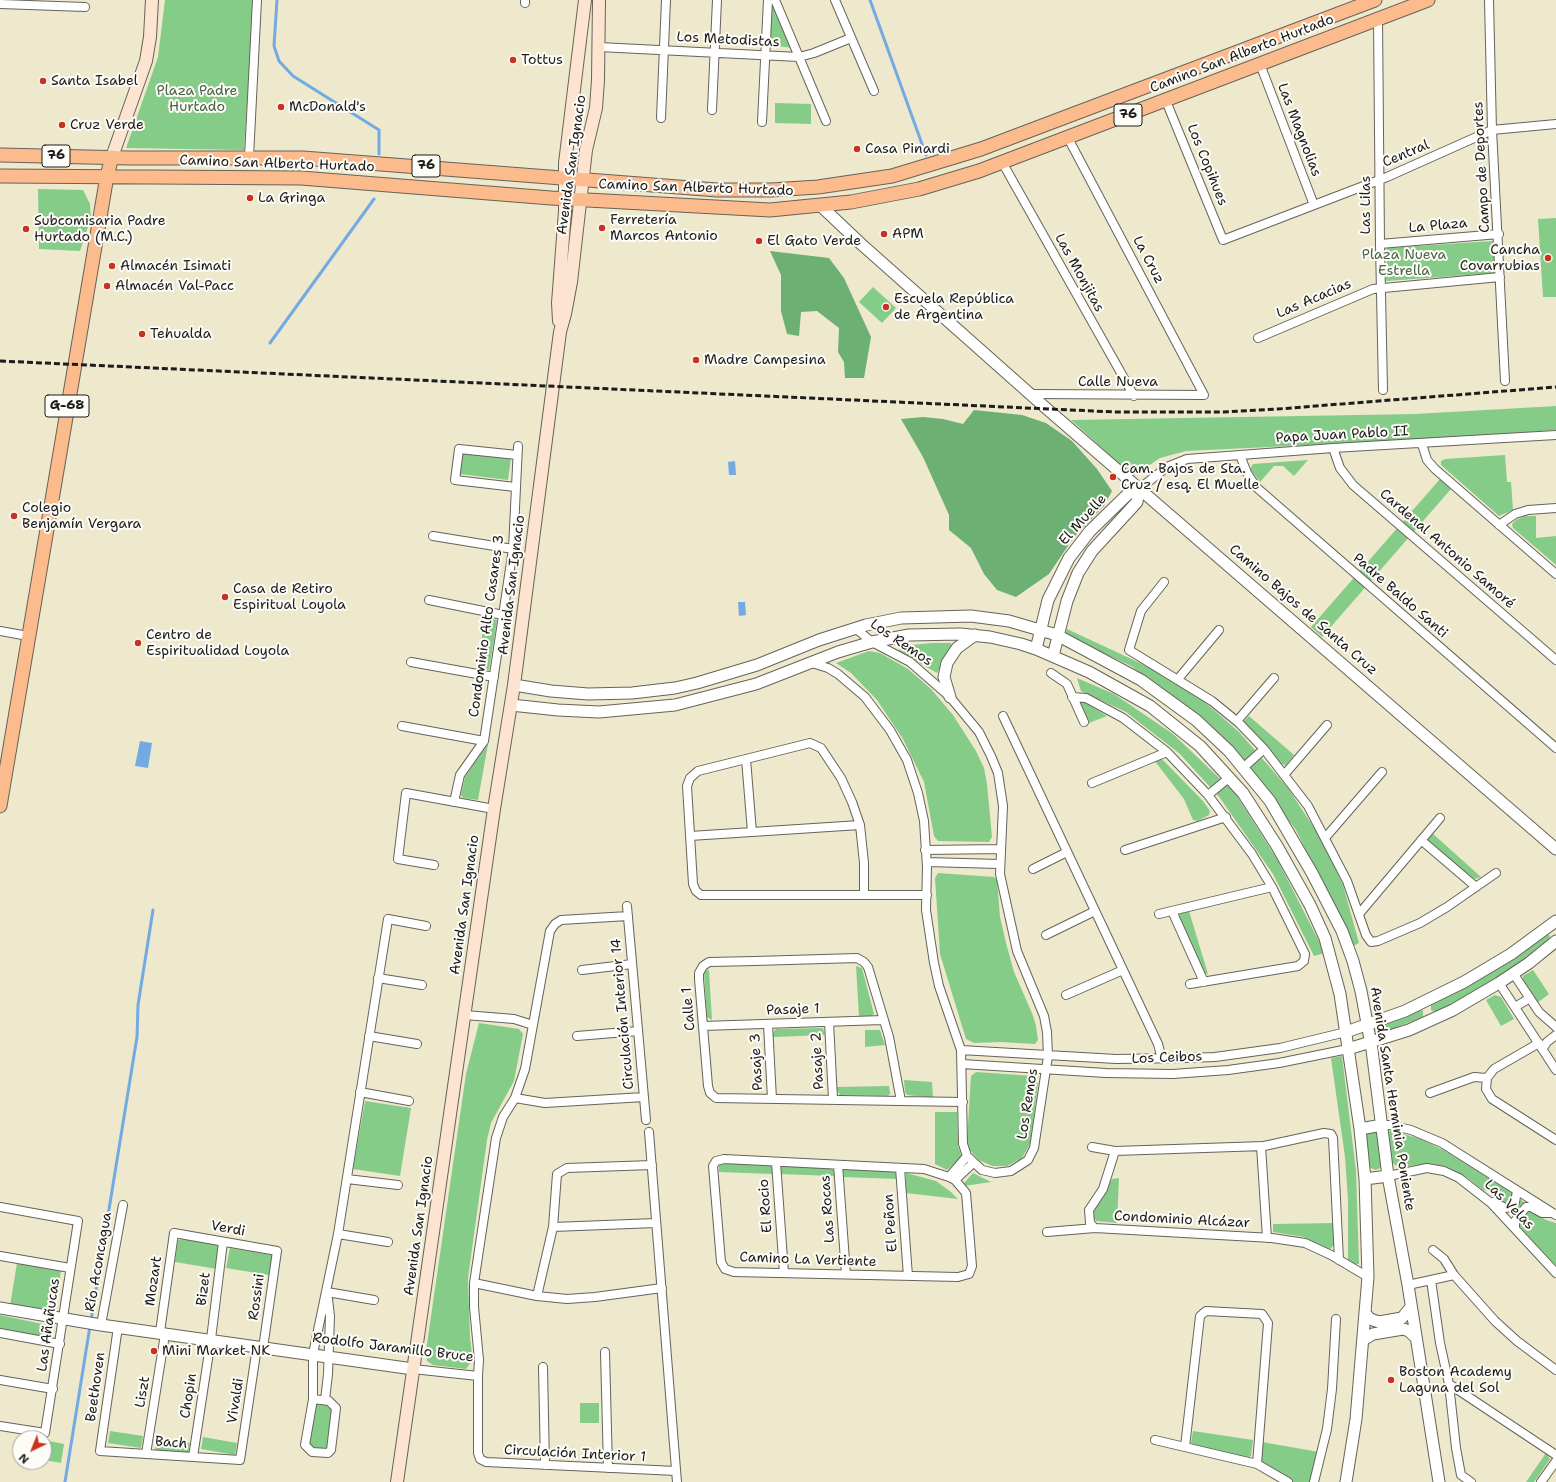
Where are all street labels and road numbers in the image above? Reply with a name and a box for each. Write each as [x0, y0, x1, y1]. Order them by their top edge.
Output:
street label: Camino San Alberto Hurtado [1148, 11, 1336, 97]
street label: Los Metodistas [676, 29, 780, 51]
street label: Las Magnolias [1273, 81, 1325, 179]
street label: Avenida San Ignacio [554, 94, 590, 236]
street label: Campo de Deportes [1470, 101, 1494, 233]
road number: 76 [1114, 104, 1142, 126]
street label: Los Copihues [1183, 122, 1231, 208]
street label: Central [1380, 137, 1432, 171]
road number: 76 [42, 145, 70, 167]
street label: Camino San Alberto Hurtado [179, 152, 375, 176]
road number: 76 [412, 155, 440, 177]
street label: Camino San Alberto Hurtado [598, 176, 794, 200]
street label: Las Lilas [1358, 176, 1374, 234]
street label: La Plaza [1408, 215, 1468, 237]
street label: Las Monjitas [1051, 231, 1107, 315]
street label: La Cruz [1128, 233, 1168, 287]
street label: Las Acacias [1274, 276, 1354, 322]
street label: Calle Nueva [1078, 374, 1158, 390]
road number: G-68 [45, 395, 89, 417]
street label: Papa Juan Pablo II [1275, 423, 1409, 447]
street label: Cardenal Antonio Samoré [1376, 486, 1518, 612]
street label: El Muelle [1056, 491, 1110, 549]
street label: Avenida San Ignacio [495, 514, 529, 656]
street label: Condominio Alto Casares 3 [466, 534, 508, 718]
street label: Camino Bajos de Santa Cruz [1225, 541, 1381, 679]
street label: Padre Baldo Santi [1349, 550, 1451, 642]
street label: Los Remos [867, 616, 935, 670]
street label: Avenida San Ignacio [447, 834, 483, 976]
street label: Circulación Interior 14 [608, 938, 638, 1090]
street label: Calle 1 [679, 986, 699, 1032]
street label: Avenida Santa Herminia Poniente [1366, 986, 1418, 1212]
street label: Pasaje 1 [766, 1001, 820, 1019]
street label: Pasaje 2 [808, 1032, 828, 1090]
street label: Pasaje 3 [747, 1033, 767, 1091]
street label: Los Ceibos [1131, 1048, 1203, 1068]
street label: Los Remos [1014, 1067, 1042, 1141]
street label: Avenida San Ignacio [401, 1155, 437, 1297]
street label: Las Rocas [817, 1174, 839, 1244]
street label: Las Velas [1480, 1176, 1538, 1234]
street label: El Rocio [756, 1178, 776, 1234]
street label: El Peñon [881, 1193, 901, 1253]
street label: Condominio Alcázar [1113, 1208, 1251, 1232]
street label: Río Aconcagua [82, 1211, 116, 1313]
street label: Verdi [209, 1218, 247, 1240]
street label: Camino La Vertiente [739, 1249, 877, 1271]
street label: Mozart [142, 1255, 166, 1307]
street label: Bizet [194, 1271, 214, 1307]
street label: Rossini [245, 1273, 269, 1321]
street label: Las Añañucas [34, 1277, 64, 1373]
street label: Rodolfo Jaramillo Bruce [311, 1330, 475, 1366]
street label: Beethoven [83, 1351, 109, 1423]
street label: Chopin [177, 1372, 201, 1420]
street label: Liszt [132, 1375, 154, 1409]
street label: Vivaldi [224, 1377, 248, 1425]
street label: Bach [154, 1433, 188, 1453]
street label: Circulación Interior 1 [503, 1442, 647, 1466]

